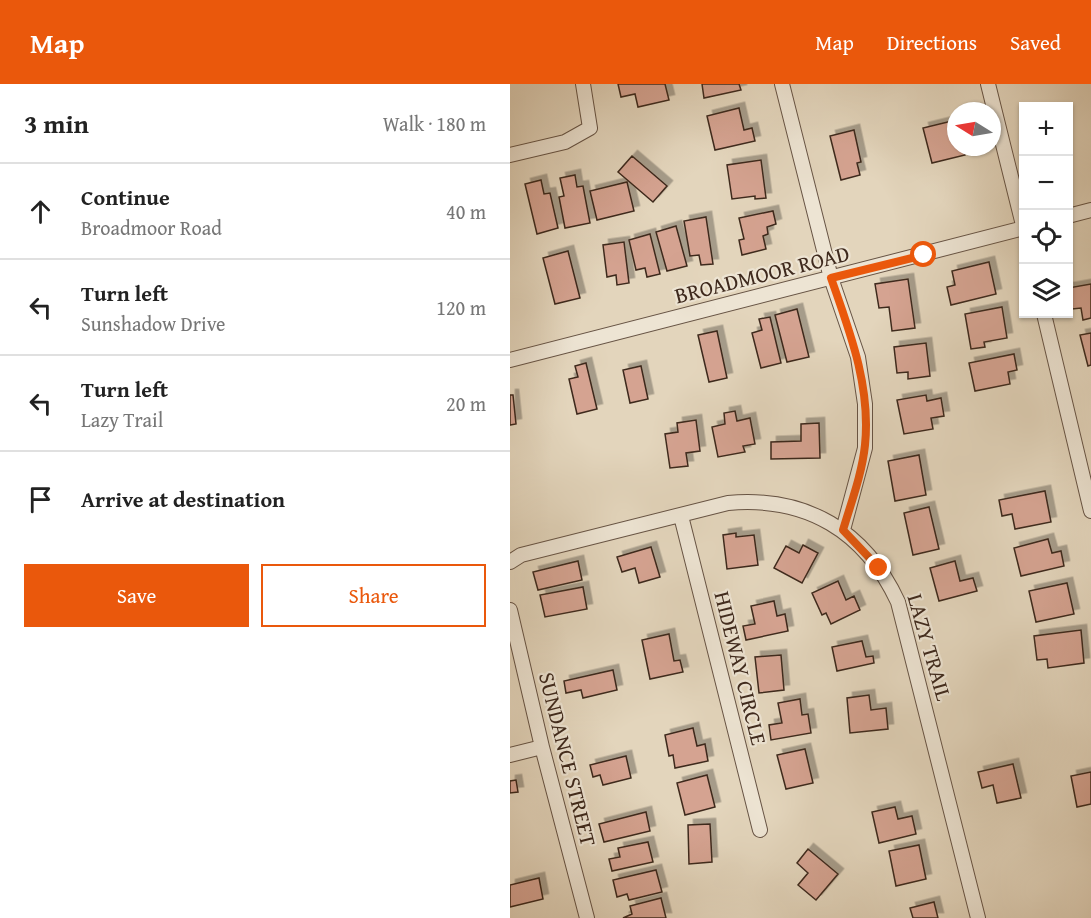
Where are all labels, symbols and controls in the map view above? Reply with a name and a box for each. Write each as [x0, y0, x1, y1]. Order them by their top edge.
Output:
text: Map [30, 22, 84, 63]
text: Map [815, 27, 854, 58]
text: Directions [887, 27, 977, 58]
text: Saved [1010, 27, 1061, 58]
north arrow [947, 102, 1001, 156]
map controls [1019, 102, 1073, 318]
button: + [1019, 102, 1073, 156]
text: 3 min [24, 104, 89, 143]
text: Walk · 180 m [383, 109, 486, 138]
button: − [1019, 156, 1073, 210]
text: Continue [81, 181, 170, 213]
icon: ahead [24, 195, 57, 228]
text: 40 m [446, 197, 486, 226]
button: locate [1019, 210, 1073, 264]
text: Broadmoor Road [81, 213, 222, 242]
street label: BROADMOOR ROAD [671, 237, 853, 311]
route start [910, 241, 936, 267]
button: layers [1019, 264, 1073, 318]
text: Turn left [81, 277, 168, 309]
icon: left [24, 291, 57, 324]
text: 120 m [436, 293, 486, 322]
text: Sunshadow Drive [81, 309, 226, 338]
text: Turn left [81, 373, 168, 405]
icon: left [24, 387, 57, 420]
text: 20 m [446, 389, 486, 418]
text: Lazy Trail [81, 405, 163, 434]
icon: arrive [24, 483, 57, 516]
text: Arrive at destination [81, 483, 285, 515]
route end [865, 554, 891, 580]
button: Save [24, 564, 249, 627]
button: Share [261, 564, 486, 627]
street label: HIDEWAY CIRCLE [706, 588, 776, 748]
street label: LAZY TRAIL [900, 590, 961, 704]
street label: SUNDANCE STREET [531, 669, 605, 849]

